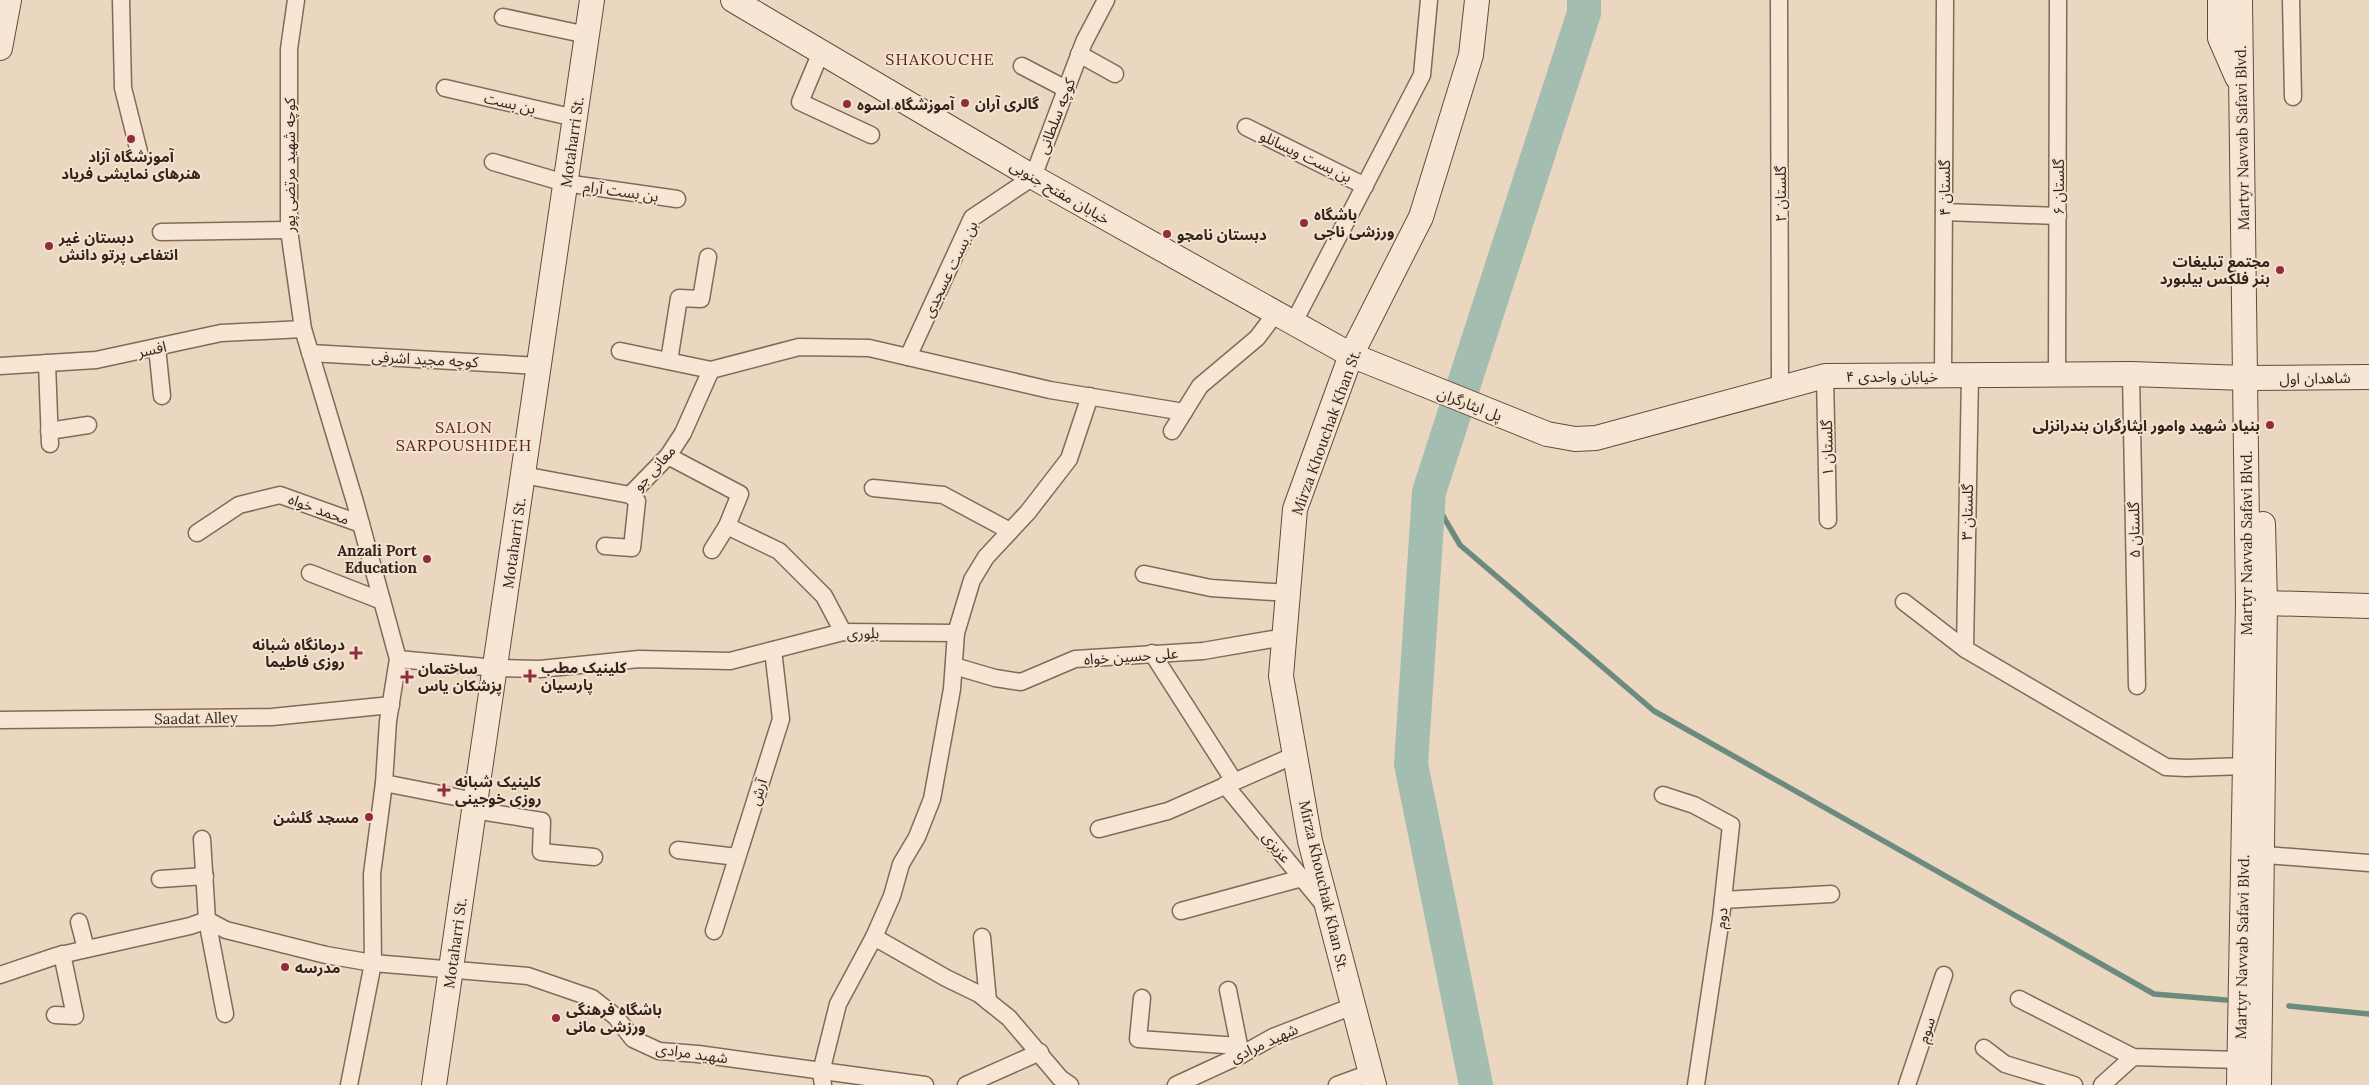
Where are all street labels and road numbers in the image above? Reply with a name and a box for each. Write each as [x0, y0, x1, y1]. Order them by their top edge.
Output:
street label: Martyr Navvab Safavi Blvd. [2231, 45, 2253, 231]
street label: کوچه سلطانی [1033, 75, 1080, 157]
street label: بن بست [482, 88, 538, 118]
street label: Motaharri St. [556, 95, 588, 189]
street label: کوچه شهید مرتضی پور [280, 97, 300, 233]
street label: بن بست ویسانلو [1257, 126, 1355, 186]
street label: خیابان مفتح جنوبی [1005, 156, 1113, 231]
street label: گلستان ۶ [2049, 158, 2068, 215]
street label: گلستان ۴ [1935, 159, 1954, 216]
street label: گلستان ۲ [1771, 165, 1790, 222]
street label: بن بست آرام [582, 176, 660, 208]
street label: بن بست عسجدی [918, 218, 982, 320]
street label: افسر [135, 337, 168, 362]
street label: Mirza Khouchak Khan St. [1287, 346, 1365, 518]
street label: کوچه مجید اشرفی [371, 347, 480, 372]
street label: خیابان واحدی ۴ [1846, 367, 1938, 386]
street label: شاهدان اول [2279, 368, 2351, 388]
street label: پل ایثارگران [1435, 383, 1505, 426]
street label: گلستان ۱ [1817, 419, 1837, 476]
street label: معانی جو [629, 441, 679, 495]
street label: Martyr Navvab Safavi Blvd. [2237, 451, 2256, 635]
street label: گلستان ۳ [1957, 483, 1977, 540]
street label: محمد خواه [286, 489, 352, 529]
street label: Motaharri St. [498, 496, 530, 590]
street label: گلستان ۵ [2124, 501, 2144, 558]
street label: بلوری [847, 623, 879, 643]
street label: علی حسین خواه [1083, 643, 1179, 669]
street label: Saadat Alley [154, 708, 238, 728]
street label: آرش [745, 776, 771, 808]
street label: Mirza Khouchak Khan St. [1295, 798, 1353, 974]
street label: عزیزی [1259, 827, 1296, 867]
street label: Martyr Navvab Safavi Blvd. [2231, 854, 2253, 1040]
street label: Motaharri St. [439, 896, 471, 990]
street label: دوم [1710, 906, 1734, 930]
street label: سوم [1913, 1014, 1941, 1046]
street label: شهید مرادی [1227, 1019, 1301, 1067]
street label: شهید مرادی [655, 1039, 729, 1067]

